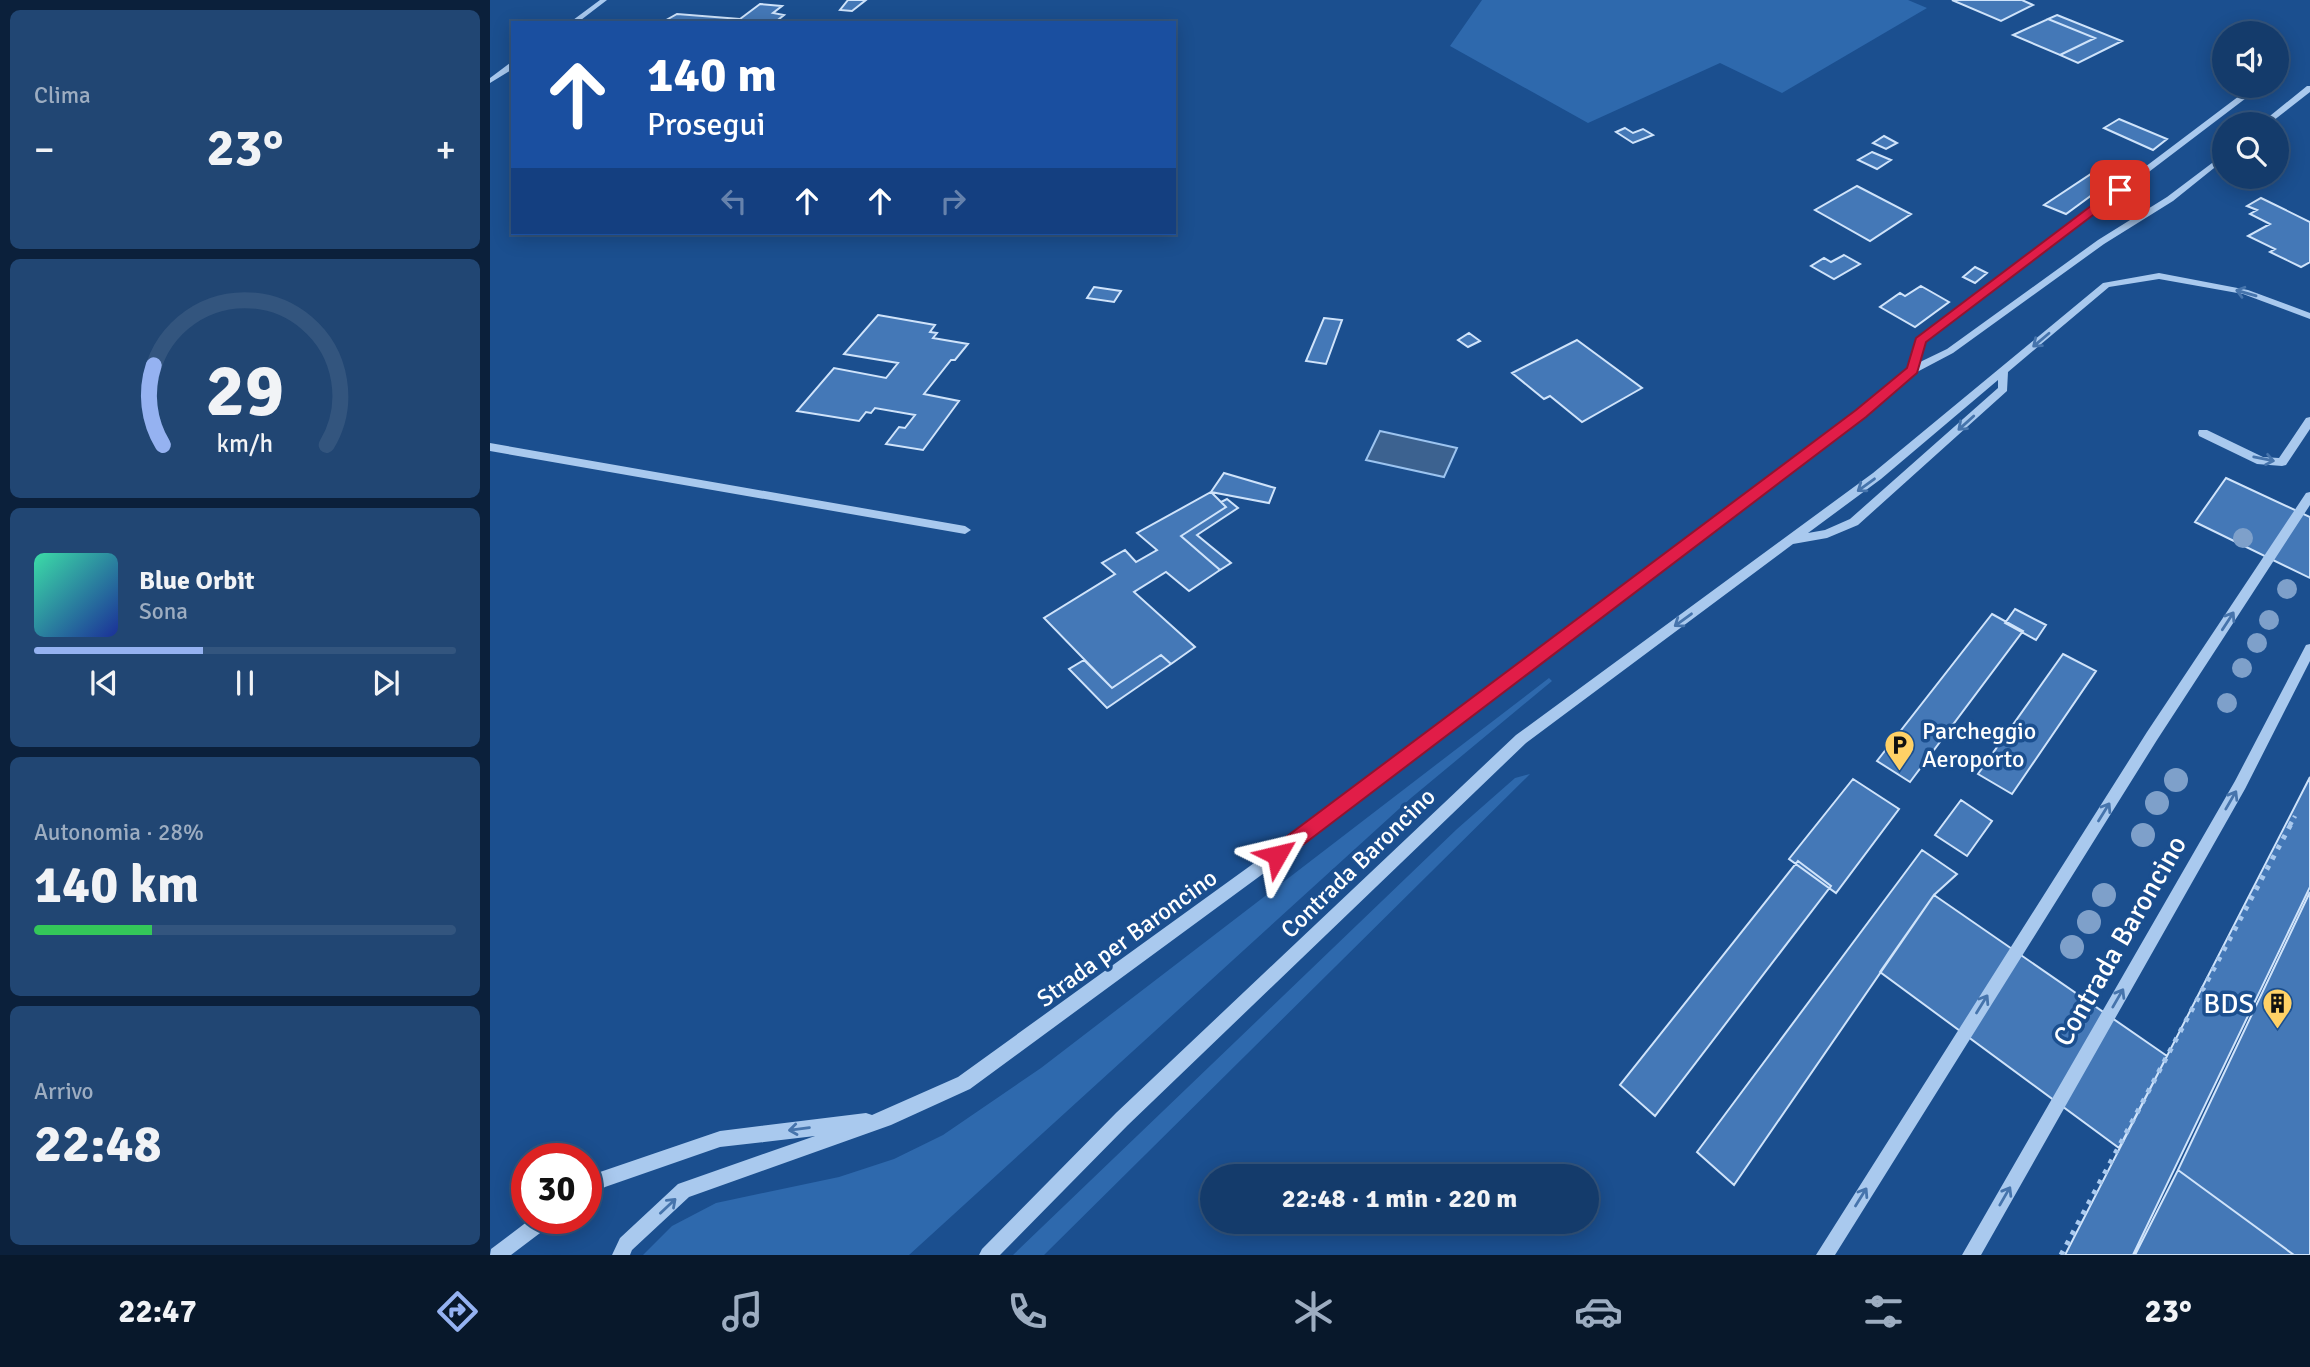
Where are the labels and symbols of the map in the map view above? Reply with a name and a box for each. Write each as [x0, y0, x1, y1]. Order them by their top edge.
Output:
pin [2090, 160, 2150, 220]
one-way arrow [2235, 286, 2258, 299]
one-way arrow [2032, 332, 2050, 347]
one-way arrow [1957, 415, 1975, 431]
one-way arrow [2252, 453, 2275, 466]
one-way arrow [1857, 478, 1876, 492]
one-way arrow [1673, 612, 1692, 627]
one-way arrow [2221, 612, 2235, 632]
place label: Parcheggio Aeroporto [1922, 716, 2036, 774]
parking icon: Parcheggio Aeroporto [1882, 728, 1916, 772]
street label: Contrada Baroncino [1274, 782, 1442, 944]
one-way arrow [2224, 791, 2238, 811]
one-way arrow [2097, 803, 2111, 823]
position arrow [1240, 818, 1314, 892]
street label: Contrada Baroncino [2046, 830, 2194, 1052]
street label: Strada per Baroncino [1031, 862, 1223, 1014]
place label: BDS [2203, 987, 2254, 1021]
building icon: BDS [2260, 987, 2294, 1031]
one-way arrow [2112, 988, 2125, 1009]
one-way arrow [1975, 995, 1989, 1015]
one-way arrow [788, 1122, 810, 1135]
speed limit sign: 30 [511, 1143, 602, 1234]
one-way arrow [1998, 1186, 2012, 1206]
one-way arrow [1855, 1188, 1869, 1208]
one-way arrow [659, 1198, 677, 1214]

